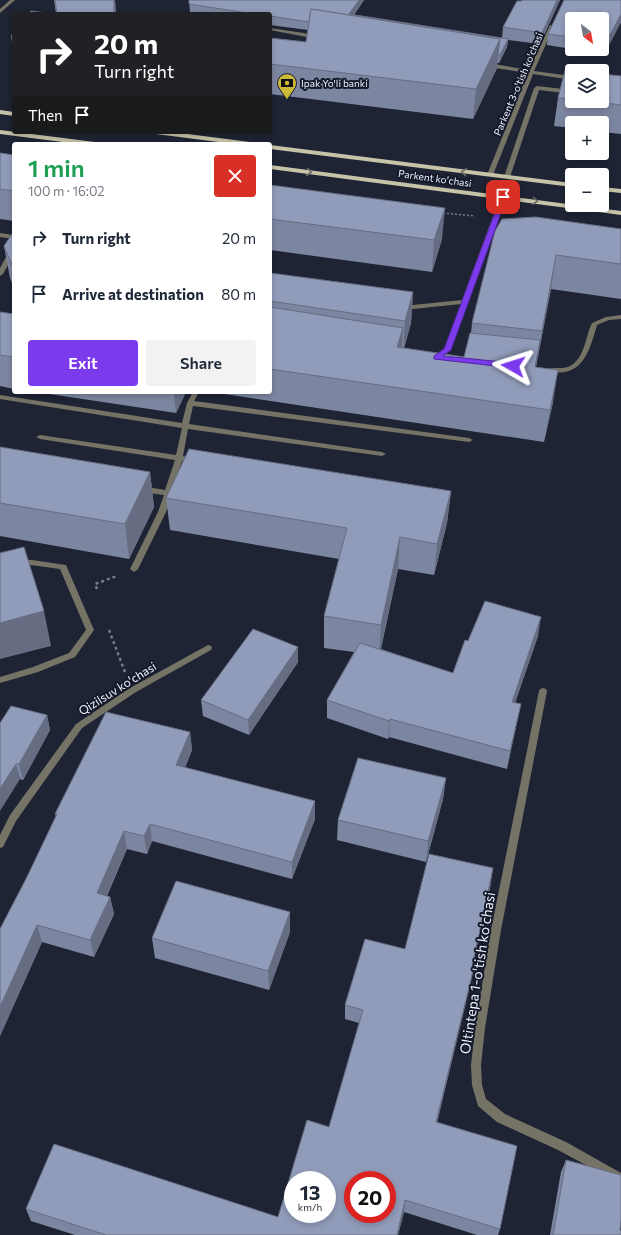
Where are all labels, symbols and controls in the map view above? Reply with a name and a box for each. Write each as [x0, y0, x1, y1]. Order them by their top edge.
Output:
north arrow [565, 12, 609, 56]
map controls [565, 12, 609, 212]
text: 20 m [94, 26, 158, 60]
icon: right [28, 28, 80, 80]
street label: Parkent 3-o'tish ko'chasi [491, 31, 545, 137]
text: Turn right [94, 60, 174, 82]
button: layers [565, 64, 609, 108]
bank icon: Ipak Yo'li banki [276, 72, 298, 100]
place label: Ipak Yo'li banki [301, 77, 368, 89]
icon: arrive [71, 104, 93, 126]
text: Then [28, 106, 63, 124]
button: + [565, 116, 609, 160]
text: 1 min [28, 153, 85, 182]
button: close [214, 155, 256, 197]
one-way arrow [306, 167, 312, 176]
street label: Parkent ko'chasi [398, 167, 472, 189]
one-way arrow [461, 167, 467, 176]
button: − [565, 168, 609, 212]
pin [486, 180, 520, 214]
text: 100 m · 16:02 [28, 183, 105, 199]
icon: arrive [492, 186, 514, 208]
one-way arrow [532, 197, 538, 206]
icon: right [28, 227, 50, 249]
text: Turn right [62, 229, 131, 247]
text: 20 m [222, 229, 256, 247]
icon: arrive [28, 283, 50, 305]
text: Arrive at destination [62, 285, 204, 303]
text: 80 m [221, 285, 256, 303]
button: Exit [28, 340, 138, 386]
button: Share [146, 340, 256, 386]
position arrow [492, 345, 534, 387]
street label: Qizilsuv ko'chasi [76, 658, 158, 718]
street label: Oltintepa 1-o'tish ko'chasi [456, 891, 498, 1055]
speed limit sign: 20 [344, 1171, 396, 1223]
text: 13 [300, 1180, 320, 1204]
text: km/h [298, 1201, 322, 1213]

